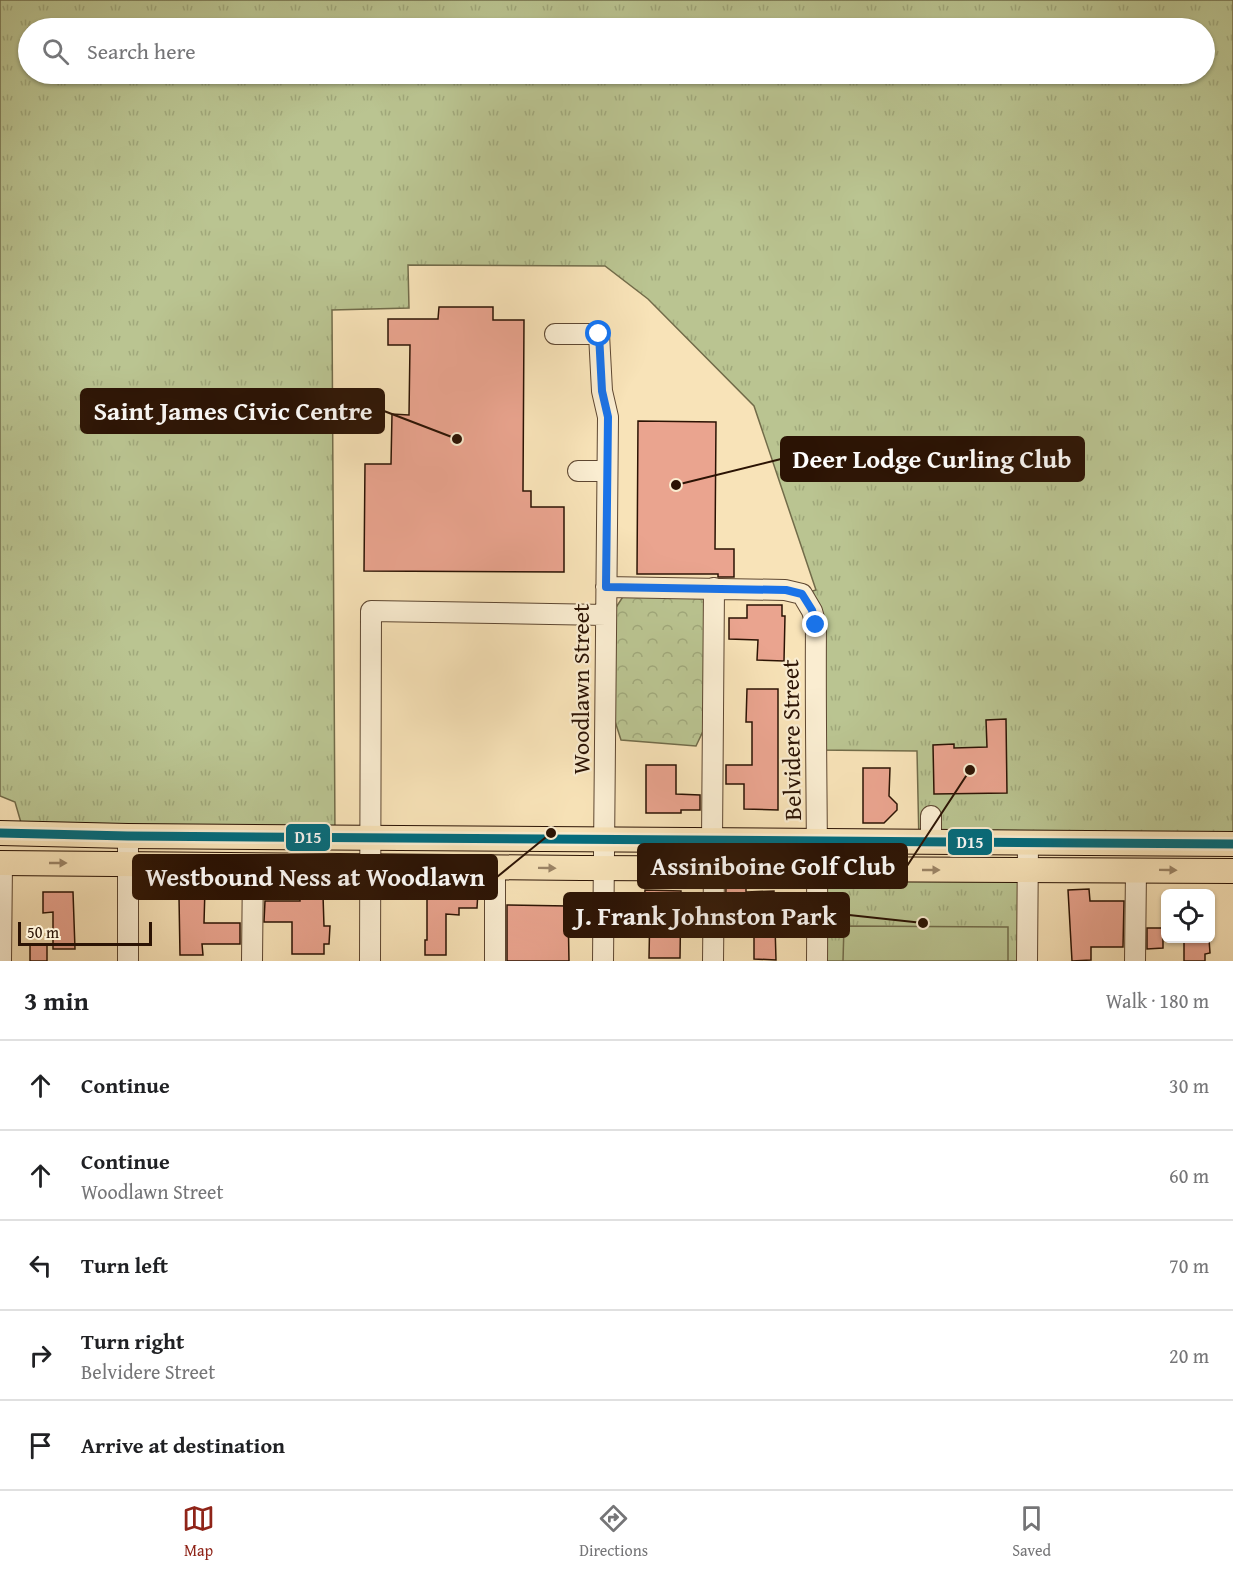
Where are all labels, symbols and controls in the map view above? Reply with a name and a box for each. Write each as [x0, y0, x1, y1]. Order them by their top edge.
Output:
search box [18, 18, 1215, 84]
icon: search [39, 35, 72, 68]
text: Search here [87, 35, 196, 67]
route start [585, 320, 611, 346]
callout: Saint James Civic Centre [81, 389, 384, 433]
text: Saint James Civic Centre [93, 391, 373, 430]
callout: Deer Lodge Curling Club [781, 437, 1084, 481]
text: Deer Lodge Curling Club [793, 439, 1072, 478]
street label: Woodlawn Street [563, 603, 598, 775]
route end [802, 611, 828, 637]
street label: Belvidere Street [772, 659, 810, 821]
line badge: D15 [285, 823, 331, 852]
text: D15 [295, 825, 322, 849]
line badge: D15 [947, 828, 993, 856]
text: D15 [957, 830, 984, 854]
callout: Assiniboine Golf Club [638, 844, 907, 888]
text: Assiniboine Golf Club [651, 846, 895, 885]
callout: Westbound Ness at Woodlawn [133, 855, 497, 899]
text: Westbound Ness at Woodlawn [145, 857, 486, 896]
one-way arrow [49, 858, 68, 868]
one-way arrow [538, 863, 557, 873]
one-way arrow [922, 865, 941, 875]
one-way arrow [1159, 866, 1178, 875]
map controls [1161, 889, 1215, 943]
button: locate [1161, 889, 1215, 943]
callout: J. Frank Johnston Park [564, 893, 849, 937]
text: J. Frank Johnston Park [572, 896, 837, 935]
scale bar [18, 919, 152, 947]
text: 50 m [27, 920, 59, 944]
text: 3 min [24, 981, 89, 1020]
text: Walk · 180 m [1106, 986, 1209, 1015]
icon: ahead [24, 1069, 57, 1102]
text: Continue [81, 1069, 170, 1101]
text: 30 m [1169, 1071, 1209, 1100]
text: Continue [81, 1145, 170, 1177]
icon: ahead [24, 1159, 57, 1192]
text: 60 m [1169, 1161, 1209, 1190]
text: Woodlawn Street [81, 1177, 224, 1206]
icon: left [24, 1249, 57, 1282]
text: Turn left [81, 1249, 168, 1281]
text: 70 m [1169, 1251, 1209, 1280]
text: Turn right [81, 1325, 184, 1357]
icon: right [24, 1339, 57, 1372]
text: 20 m [1169, 1341, 1209, 1370]
text: Belvidere Street [81, 1357, 215, 1386]
icon: arrive [24, 1429, 57, 1462]
text: Arrive at destination [81, 1429, 285, 1461]
tab: Map [182, 1502, 215, 1562]
tab: Directions [579, 1502, 648, 1562]
tab: Saved [1012, 1502, 1051, 1562]

